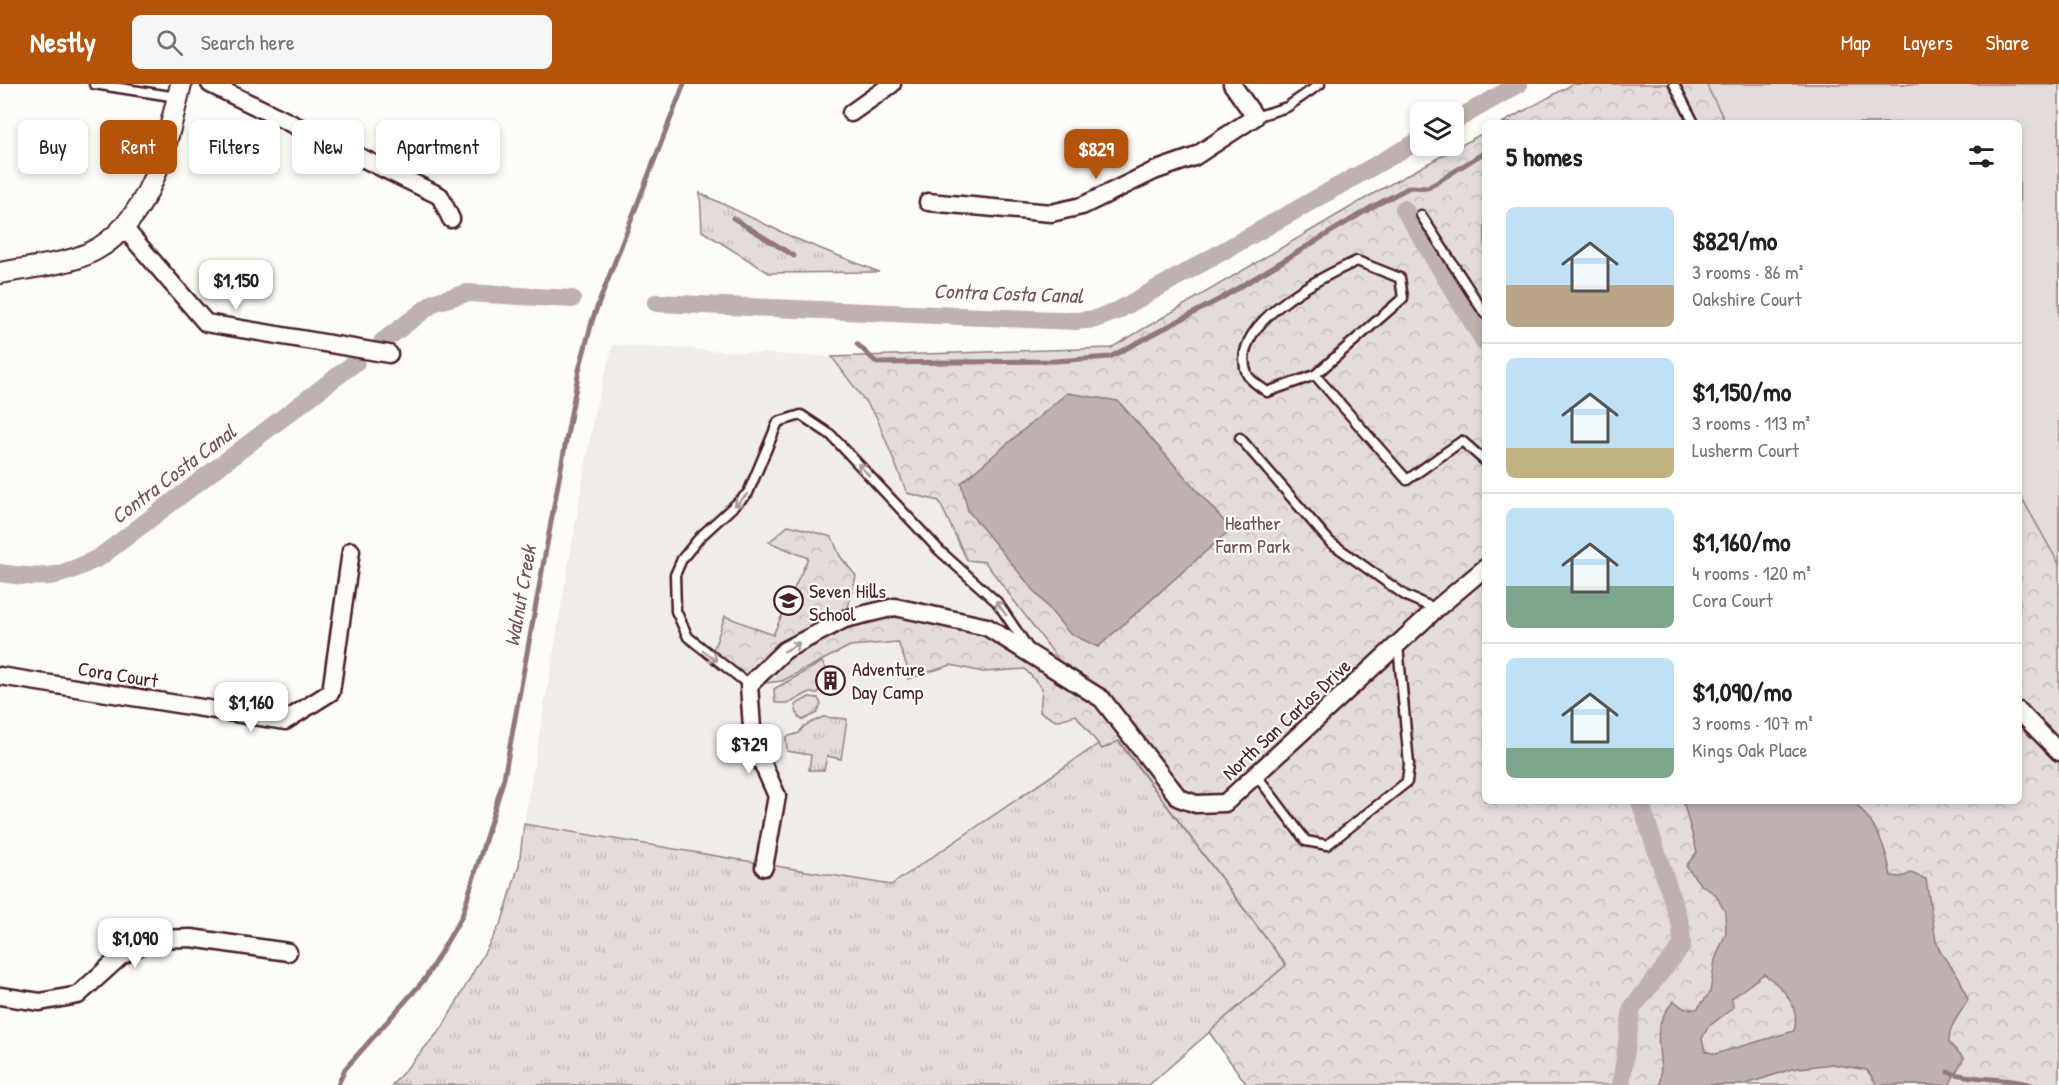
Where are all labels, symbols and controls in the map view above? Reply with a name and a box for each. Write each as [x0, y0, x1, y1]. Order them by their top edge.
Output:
search box [132, 15, 552, 69]
text: Nestly [30, 23, 96, 61]
icon: search [153, 26, 186, 59]
text: Search here [201, 27, 295, 57]
text: Map [1841, 28, 1870, 57]
text: Layers [1903, 28, 1953, 57]
text: Share [1986, 28, 2029, 57]
map controls [1410, 102, 1464, 156]
button: layers [1410, 102, 1464, 156]
chip: Buy [18, 120, 88, 174]
chip: Rent [100, 120, 177, 174]
chip: Filters [189, 120, 280, 174]
chip: New [292, 120, 364, 174]
chip: Apartment [376, 120, 500, 174]
pin: $829 [1060, 129, 1132, 180]
text: $829 [1078, 135, 1114, 162]
text: 5 homes [1506, 139, 1582, 174]
icon: filters [1965, 140, 1998, 173]
text: $829/mo [1692, 223, 1777, 258]
icon: home [1554, 231, 1626, 303]
text: 3 rooms · 86 m² [1692, 258, 1803, 285]
pin: $1,150 [187, 260, 285, 311]
text: $1,150 [213, 266, 259, 293]
water label: Contra Costa Canal [933, 276, 1084, 310]
text: Oakshire Court [1692, 285, 1802, 312]
text: $1,150/mo [1692, 374, 1791, 409]
icon: home [1554, 382, 1626, 454]
text: 3 rooms · 113 m² [1692, 409, 1810, 436]
water label: Contra Costa Canal [105, 417, 242, 530]
text: Lusherm Court [1692, 436, 1799, 463]
one-way arrow [857, 463, 871, 478]
one-way arrow [733, 493, 748, 507]
park label: Heather Farm Park [1215, 509, 1290, 559]
text: $1,160/mo [1692, 524, 1791, 559]
icon: home [1554, 532, 1626, 604]
water label: Walnut Creek [497, 541, 544, 649]
text: 4 rooms · 120 m² [1692, 559, 1811, 586]
place label: Seven Hills School [809, 577, 886, 627]
school or university icon: Seven Hills School [772, 585, 804, 617]
text: Cora Court [1692, 586, 1773, 613]
one-way arrow [995, 601, 1007, 617]
one-way arrow [783, 641, 800, 653]
one-way arrow [702, 649, 718, 662]
street label: North San Carlos Drive [1216, 652, 1356, 786]
street label: Cora Court [76, 654, 161, 694]
place label: Adventure Day Camp [852, 655, 925, 705]
building icon: Adventure Day Camp [815, 664, 847, 696]
text: $1,090/mo [1692, 674, 1792, 709]
pin: $1,160 [202, 682, 300, 733]
icon: home [1554, 682, 1626, 754]
text: $1,160 [228, 688, 274, 715]
text: 3 rooms · 107 m² [1692, 709, 1813, 736]
pin: $729 [713, 724, 785, 775]
text: $729 [731, 730, 767, 757]
text: Kings Oak Place [1692, 736, 1808, 763]
pin: $1,090 [86, 918, 184, 969]
text: $1,090 [112, 924, 158, 951]

